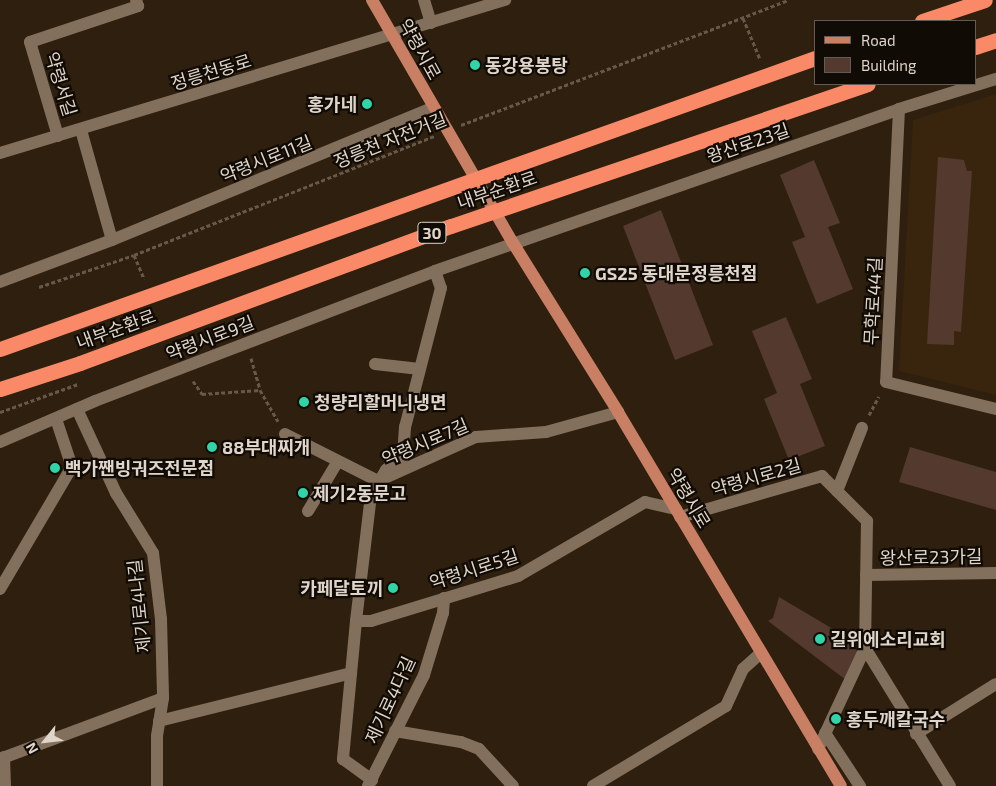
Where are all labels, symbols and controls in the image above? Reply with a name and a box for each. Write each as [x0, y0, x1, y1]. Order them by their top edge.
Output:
street label: 약령시로 [394, 15, 446, 83]
legend [814, 20, 976, 85]
text: Road [861, 31, 896, 49]
street label: 약령서길 [41, 49, 81, 119]
street label: 정릉천동로 [168, 50, 254, 94]
place label: 동강용봉탕 [485, 54, 568, 76]
text: Building [861, 56, 916, 74]
marker: 동강용봉탕 [469, 59, 481, 71]
place label: 홍가네 [307, 93, 357, 115]
marker: 홍가네 [361, 98, 373, 110]
street label: 정릉천 자전거길 [330, 108, 450, 172]
street label: 왕산로23길 [704, 119, 792, 167]
street label: 약령시로11길 [217, 131, 315, 187]
street label: 내부순환로 [454, 166, 540, 214]
road number: 30 [417, 220, 447, 247]
street label: 무학로44길 [860, 256, 886, 346]
place label: GS25 동대문정릉천점 [595, 262, 757, 284]
marker: GS25 동대문정릉천점 [579, 267, 591, 279]
street label: 내부순환로 [73, 305, 159, 353]
street label: 약령시로9길 [163, 311, 257, 365]
place label: 청량리할머니냉면 [314, 391, 446, 413]
marker: 청량리할머니냉면 [298, 396, 310, 408]
street label: 약령시로7길 [378, 414, 472, 470]
place label: 88부대찌개 [222, 436, 311, 458]
marker: 88부대찌개 [206, 441, 218, 453]
street label: 약령시로2길 [708, 454, 804, 500]
place label: 백가짼빙궈즈전문점 [65, 457, 214, 479]
marker: 백가짼빙궈즈전문점 [49, 462, 61, 474]
street label: 약령시로 [663, 464, 715, 532]
place label: 제기2동문고 [313, 482, 406, 504]
marker: 제기2동문고 [297, 487, 309, 499]
street label: 약령시로5길 [427, 544, 521, 594]
street label: 왕산로23가길 [879, 545, 983, 569]
street label: 제기로4나길 [123, 558, 155, 654]
place label: 카페달토끼 [300, 577, 383, 599]
marker: 카페달토끼 [387, 582, 399, 594]
place label: 길위에소리교회 [830, 628, 946, 650]
marker: 길위에소리교회 [814, 633, 826, 645]
street label: 제기로4다길 [360, 653, 420, 747]
place label: 홍두깨칼국수 [846, 708, 945, 730]
marker: 홍두깨칼국수 [830, 713, 842, 725]
north arrow [20, 716, 70, 766]
text: N [22, 740, 41, 757]

